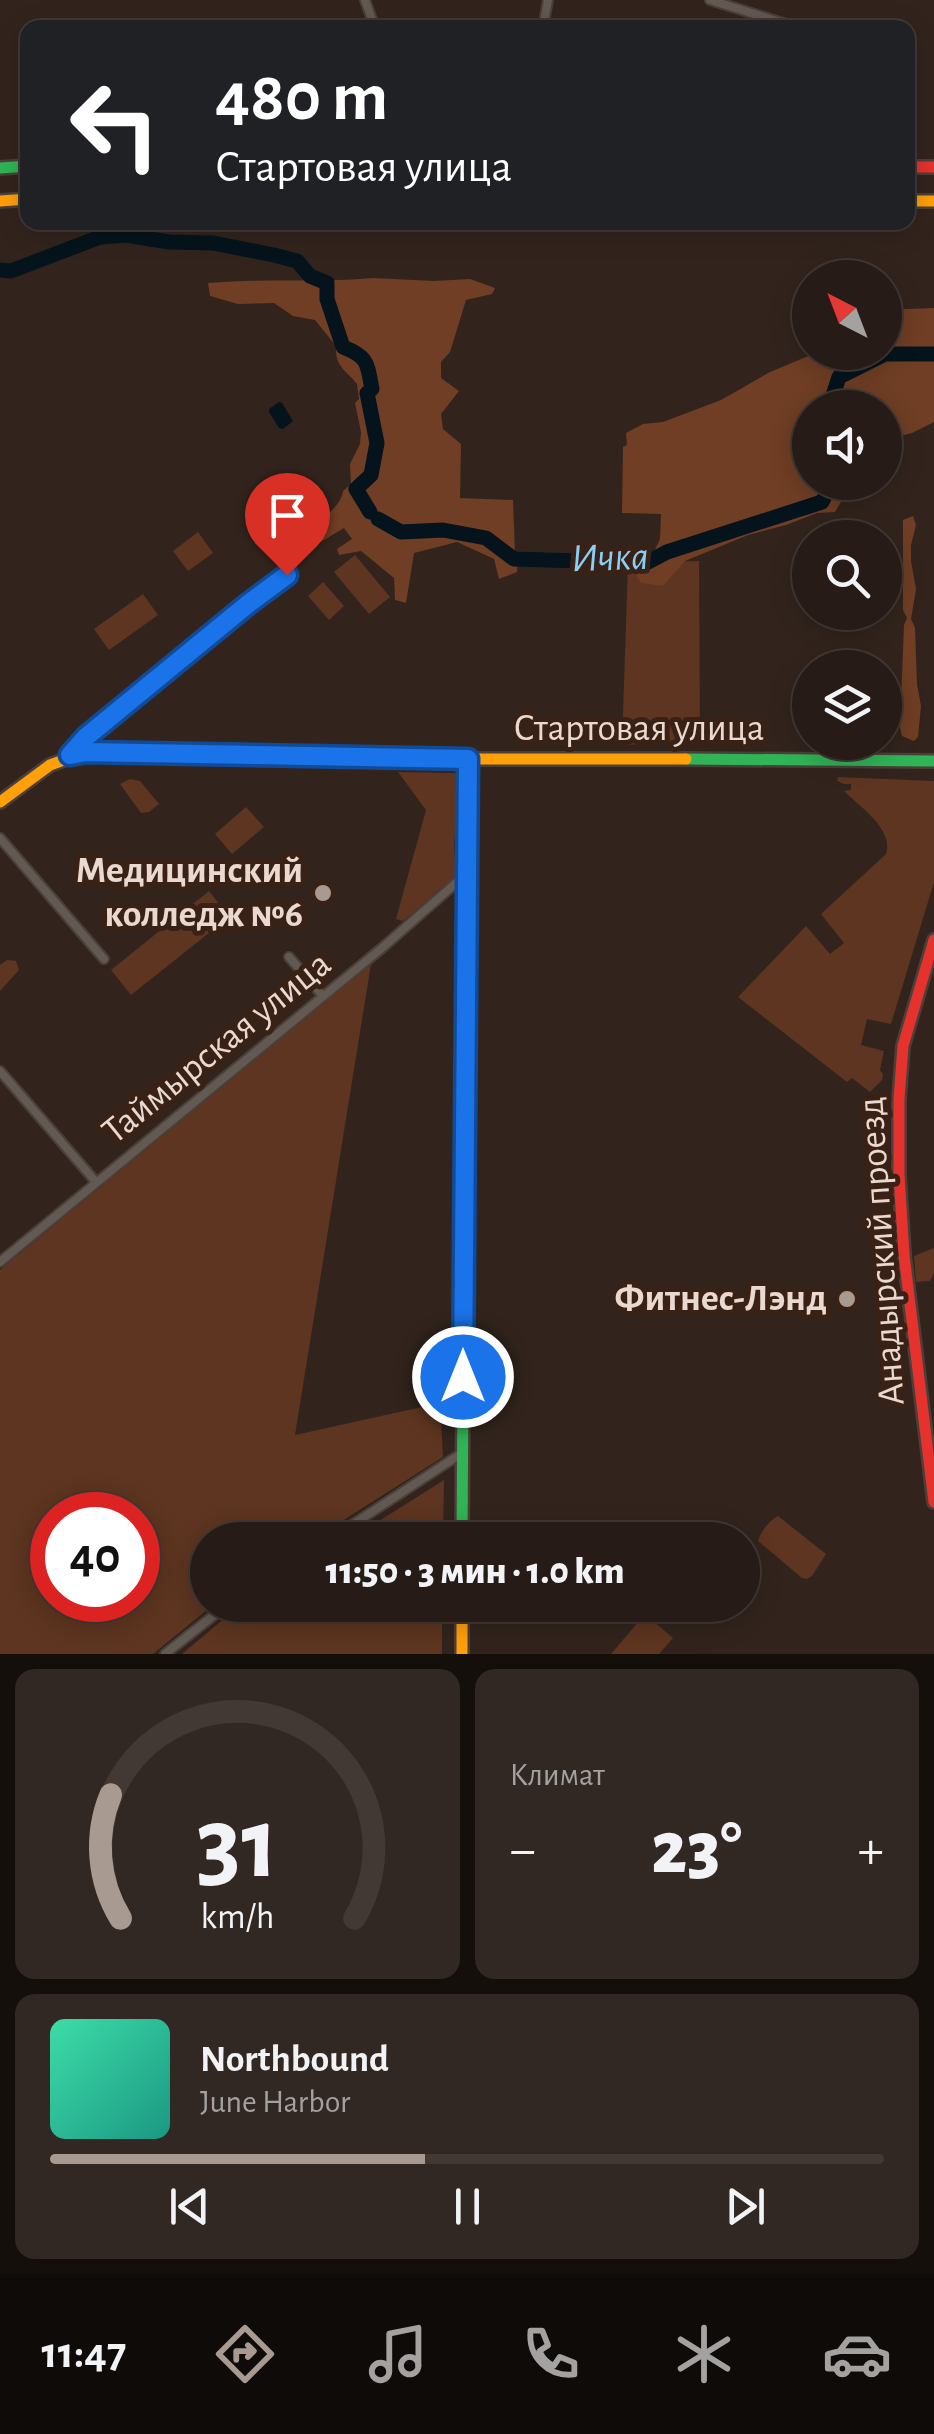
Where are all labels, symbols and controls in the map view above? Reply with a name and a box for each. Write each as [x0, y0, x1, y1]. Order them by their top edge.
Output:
icon: left [50, 60, 180, 190]
text: 480 m [215, 63, 388, 133]
text: Стартовая улица [215, 145, 512, 190]
north arrow [792, 260, 902, 370]
map controls [792, 260, 902, 760]
button: sound [792, 390, 902, 500]
pin [245, 473, 330, 576]
icon: arrive [260, 488, 315, 543]
button: search [792, 520, 902, 630]
water label: Ичка [571, 537, 649, 579]
button: layers [792, 650, 902, 760]
street label: Стартовая улица [514, 710, 764, 748]
place label: Медицинский колледж №6 [75, 852, 303, 934]
marker: Медицинский колледж №6 [312, 882, 334, 904]
street label: Таймырская улица [96, 945, 338, 1151]
street label: Анадырский проезд [852, 1095, 912, 1407]
place label: Фитнес-Лэнд [615, 1280, 827, 1318]
marker: Фитнес-Лэнд [836, 1288, 858, 1310]
position arrow [411, 1325, 515, 1429]
speed limit sign: 40 [30, 1492, 160, 1622]
text: 11:50 · 3 мин · 1.0 km [325, 1553, 625, 1591]
text: Климат [510, 1759, 605, 1791]
text: 31 [196, 1793, 278, 1897]
text: 23° [651, 1812, 742, 1887]
text: − [510, 1823, 536, 1878]
text: + [858, 1823, 884, 1878]
text: km/h [200, 1899, 274, 1935]
text: Northbound [200, 2041, 389, 2079]
text: June Harbor [200, 2086, 350, 2118]
icon: previous [162, 2179, 217, 2234]
icon: pause [440, 2179, 495, 2234]
icon: next [718, 2179, 773, 2234]
icon: directions [210, 2319, 280, 2389]
icon: music [363, 2319, 433, 2389]
icon: phone [516, 2319, 586, 2389]
icon: climate [669, 2319, 739, 2389]
icon: car [822, 2319, 892, 2389]
text: 11:47 [42, 2331, 126, 2376]

